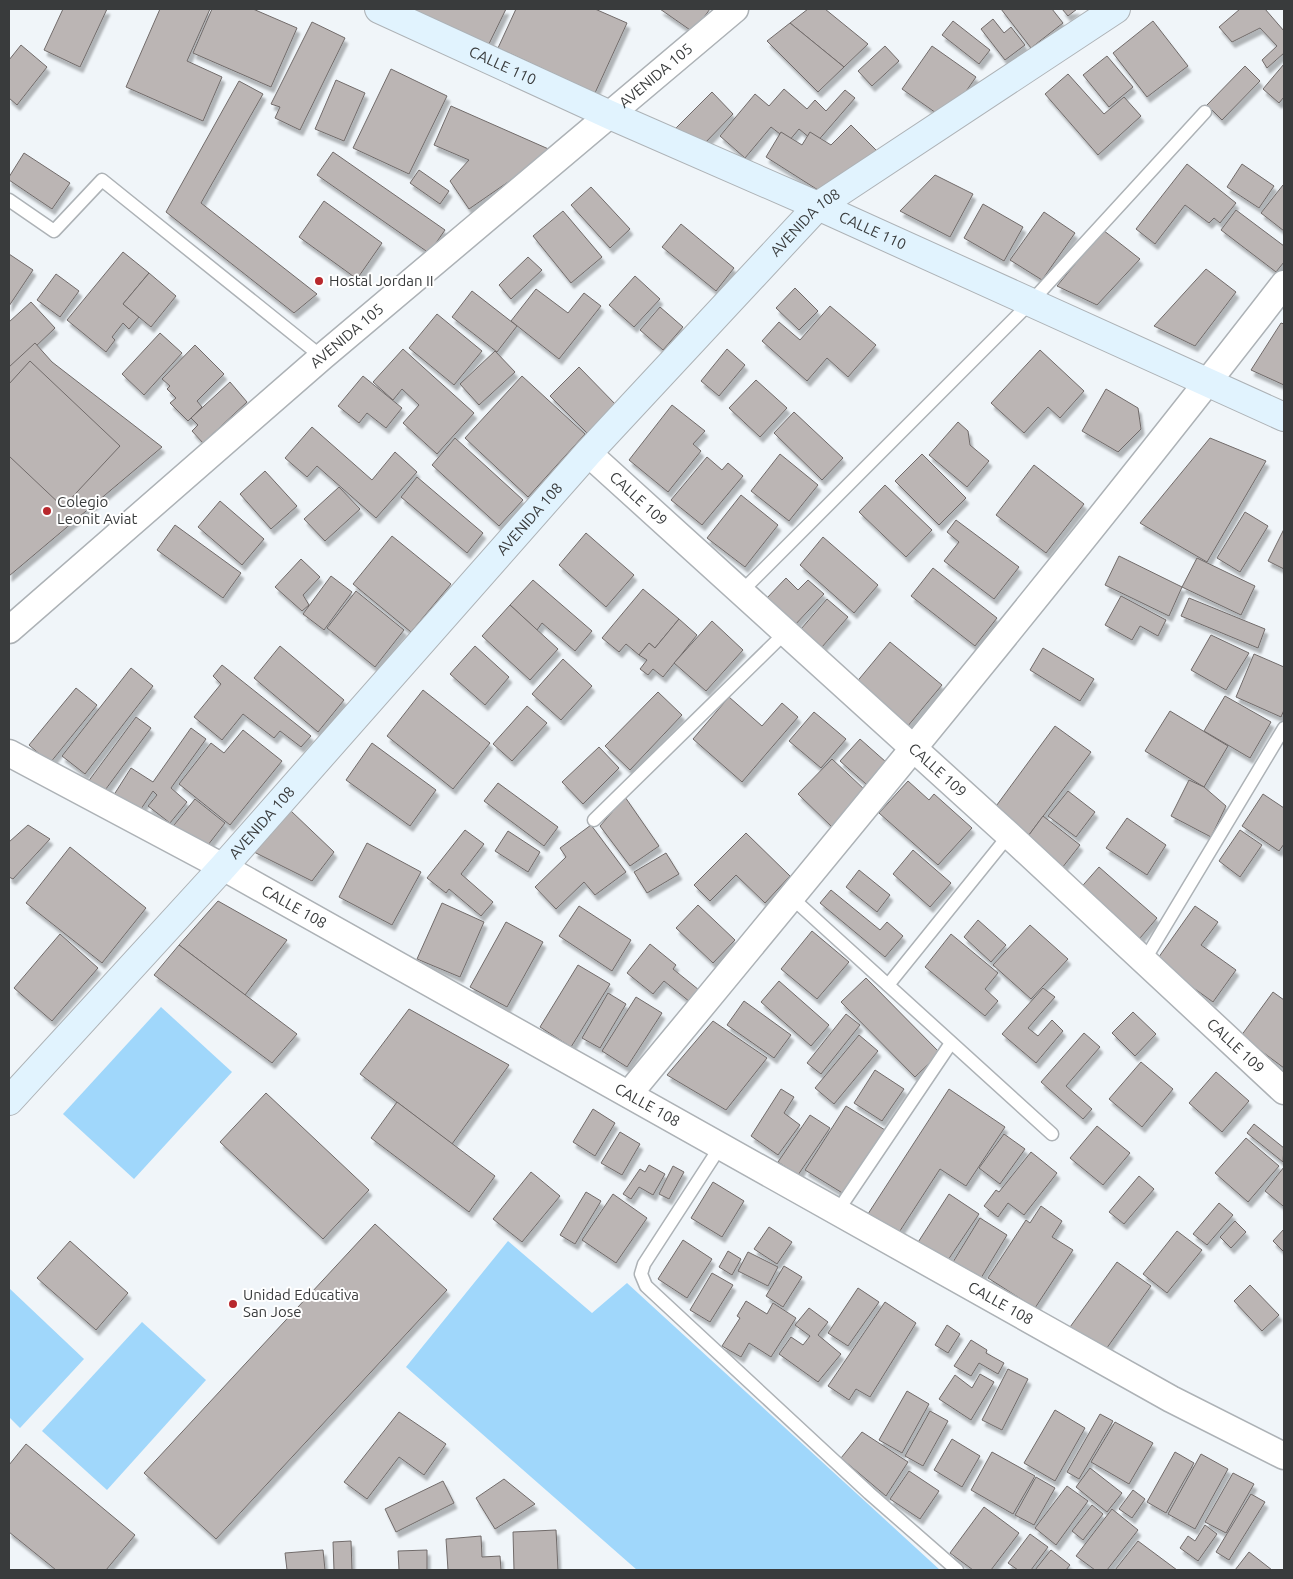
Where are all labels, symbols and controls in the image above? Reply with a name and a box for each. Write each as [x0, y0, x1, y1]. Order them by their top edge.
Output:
street label: AVENIDA 105 [616, 40, 696, 111]
street label: CALLE 110 [467, 43, 539, 88]
street label: AVENIDA 108 [767, 185, 843, 260]
street label: CALLE 110 [836, 208, 909, 253]
place label: Hostal Jordan II [329, 272, 434, 289]
marker: Hostal Jordan II [313, 275, 325, 287]
street label: AVENIDA 105 [307, 300, 387, 371]
street label: CALLE 109 [606, 468, 671, 529]
street label: AVENIDA 108 [493, 479, 566, 558]
place label: Colegio Leonit Aviat [57, 493, 137, 527]
marker: Colegio Leonit Aviat [41, 505, 53, 517]
street label: CALLE 109 [906, 739, 970, 800]
street label: AVENIDA 108 [225, 783, 298, 862]
street label: CALLE 108 [259, 881, 330, 931]
street label: CALLE 109 [1204, 1015, 1268, 1076]
street label: CALLE 108 [612, 1080, 683, 1130]
street label: CALLE 108 [965, 1278, 1036, 1328]
place label: Unidad Educativa San Jose [243, 1286, 359, 1320]
marker: Unidad Educativa San Jose [227, 1298, 239, 1310]

